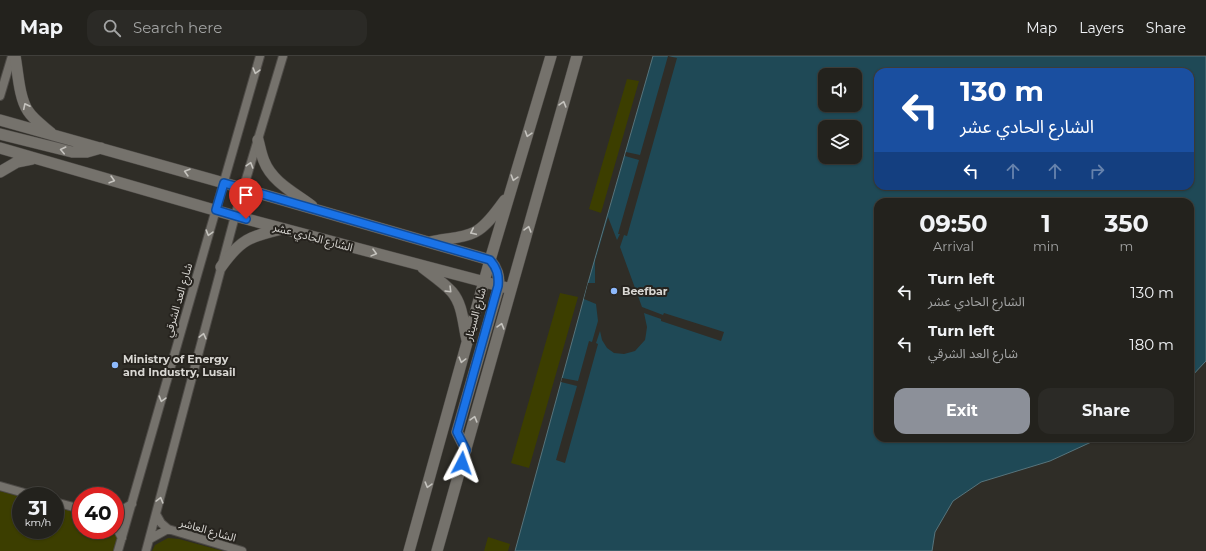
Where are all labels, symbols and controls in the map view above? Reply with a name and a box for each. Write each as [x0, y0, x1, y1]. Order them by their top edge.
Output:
search box [87, 10, 367, 46]
text: Map [20, 16, 63, 39]
icon: search [101, 17, 123, 39]
text: Search here [133, 18, 222, 37]
text: Map [1026, 19, 1057, 37]
text: Layers [1079, 19, 1124, 37]
text: Share [1146, 19, 1186, 37]
one-way arrow [252, 67, 261, 74]
map controls [818, 68, 862, 164]
button: sound [818, 68, 862, 112]
text: 130 m [960, 74, 1044, 108]
icon: left [894, 84, 946, 136]
one-way arrow [558, 101, 567, 108]
one-way arrow [23, 103, 31, 110]
text: الشارع الحادي عشر [960, 116, 1094, 138]
button: layers [818, 120, 862, 164]
one-way arrow [524, 130, 533, 137]
one-way arrow [60, 146, 66, 154]
icon: left [960, 160, 982, 182]
icon: ahead [1002, 160, 1024, 182]
icon: ahead [1044, 160, 1066, 182]
icon: right [1086, 160, 1108, 182]
one-way arrow [245, 162, 254, 169]
one-way arrow [184, 168, 191, 177]
one-way arrow [510, 174, 519, 181]
one-way arrow [108, 176, 115, 184]
pin [229, 178, 263, 219]
icon: arrive [235, 184, 257, 206]
text: 09:50 [919, 209, 988, 238]
text: 1 [1041, 209, 1051, 238]
text: 350 [1104, 209, 1149, 238]
street label: الشارع الحادي عشر [270, 219, 354, 257]
one-way arrow [523, 226, 532, 233]
one-way arrow [470, 227, 477, 235]
one-way arrow [205, 230, 214, 237]
text: Arrival [933, 238, 974, 254]
text: min [1033, 238, 1059, 254]
text: m [1120, 238, 1133, 254]
one-way arrow [370, 248, 377, 257]
street label: شارع العد الشرقي [161, 261, 198, 339]
text: Turn left [928, 269, 995, 288]
icon: left [894, 281, 916, 303]
text: 130 m [1130, 283, 1174, 302]
place label: Beefbar [622, 284, 668, 298]
one-way arrow [444, 285, 452, 293]
street label: شارع السينار [461, 286, 490, 343]
marker: Beefbar [609, 286, 619, 296]
text: الشارع الحادي عشر [928, 293, 1025, 309]
text: Turn left [928, 321, 995, 340]
one-way arrow [496, 323, 505, 330]
one-way arrow [198, 332, 206, 339]
icon: left [894, 333, 916, 355]
text: 180 m [1129, 335, 1174, 354]
text: شارع العد الشرقي [928, 345, 1018, 361]
place label: Ministry of Energy and Industry, Lusail [123, 352, 236, 379]
one-way arrow [459, 357, 467, 363]
marker: Ministry of Energy and Industry, Lusail [110, 360, 120, 370]
button: Exit [894, 388, 1030, 434]
button: Share [1038, 388, 1174, 434]
one-way arrow [158, 395, 167, 402]
one-way arrow [469, 416, 478, 423]
position arrow [441, 442, 483, 484]
one-way arrow [424, 481, 433, 488]
speed limit sign: 40 [72, 487, 124, 539]
text: 31 [28, 496, 48, 520]
one-way arrow [155, 497, 164, 504]
street label: الشارع العاشر [177, 515, 238, 546]
text: km/h [25, 516, 51, 529]

